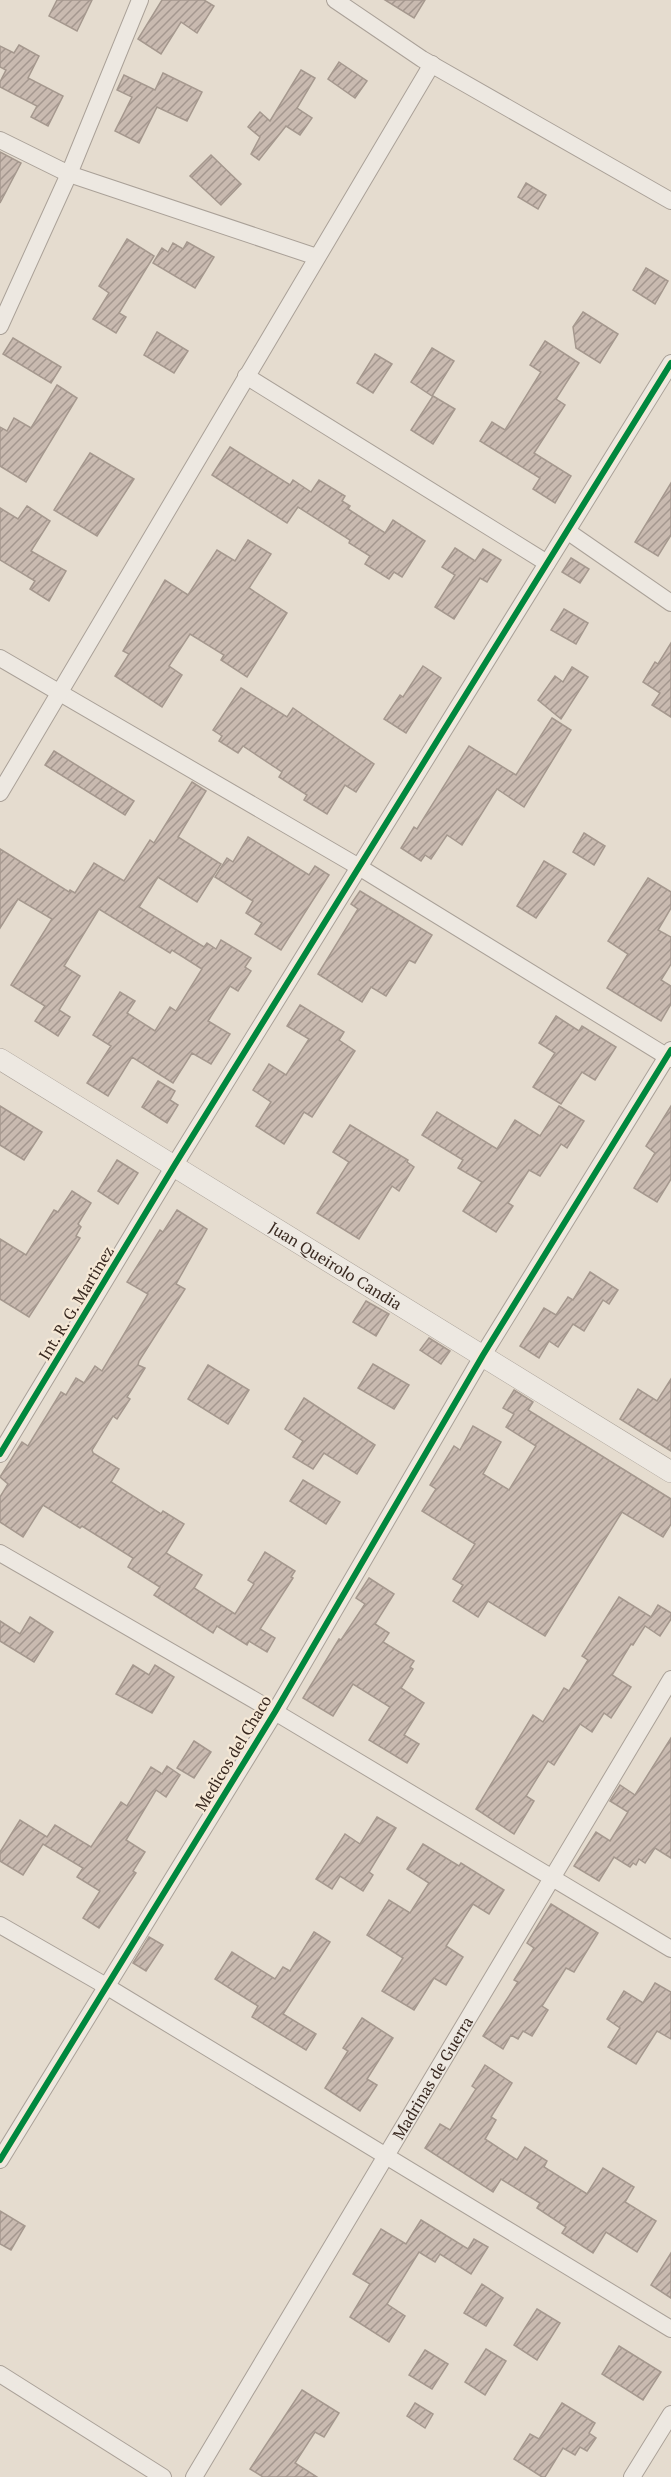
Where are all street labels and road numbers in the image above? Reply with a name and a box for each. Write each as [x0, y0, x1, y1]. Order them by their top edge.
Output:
street label: Juan Queirolo Candia [265, 1216, 406, 1315]
street label: Int. R. G. Martinez [33, 1242, 119, 1364]
street label: Medicos del Chaco [190, 1691, 276, 1815]
street label: Madrinas de Guerra [387, 2012, 478, 2144]

